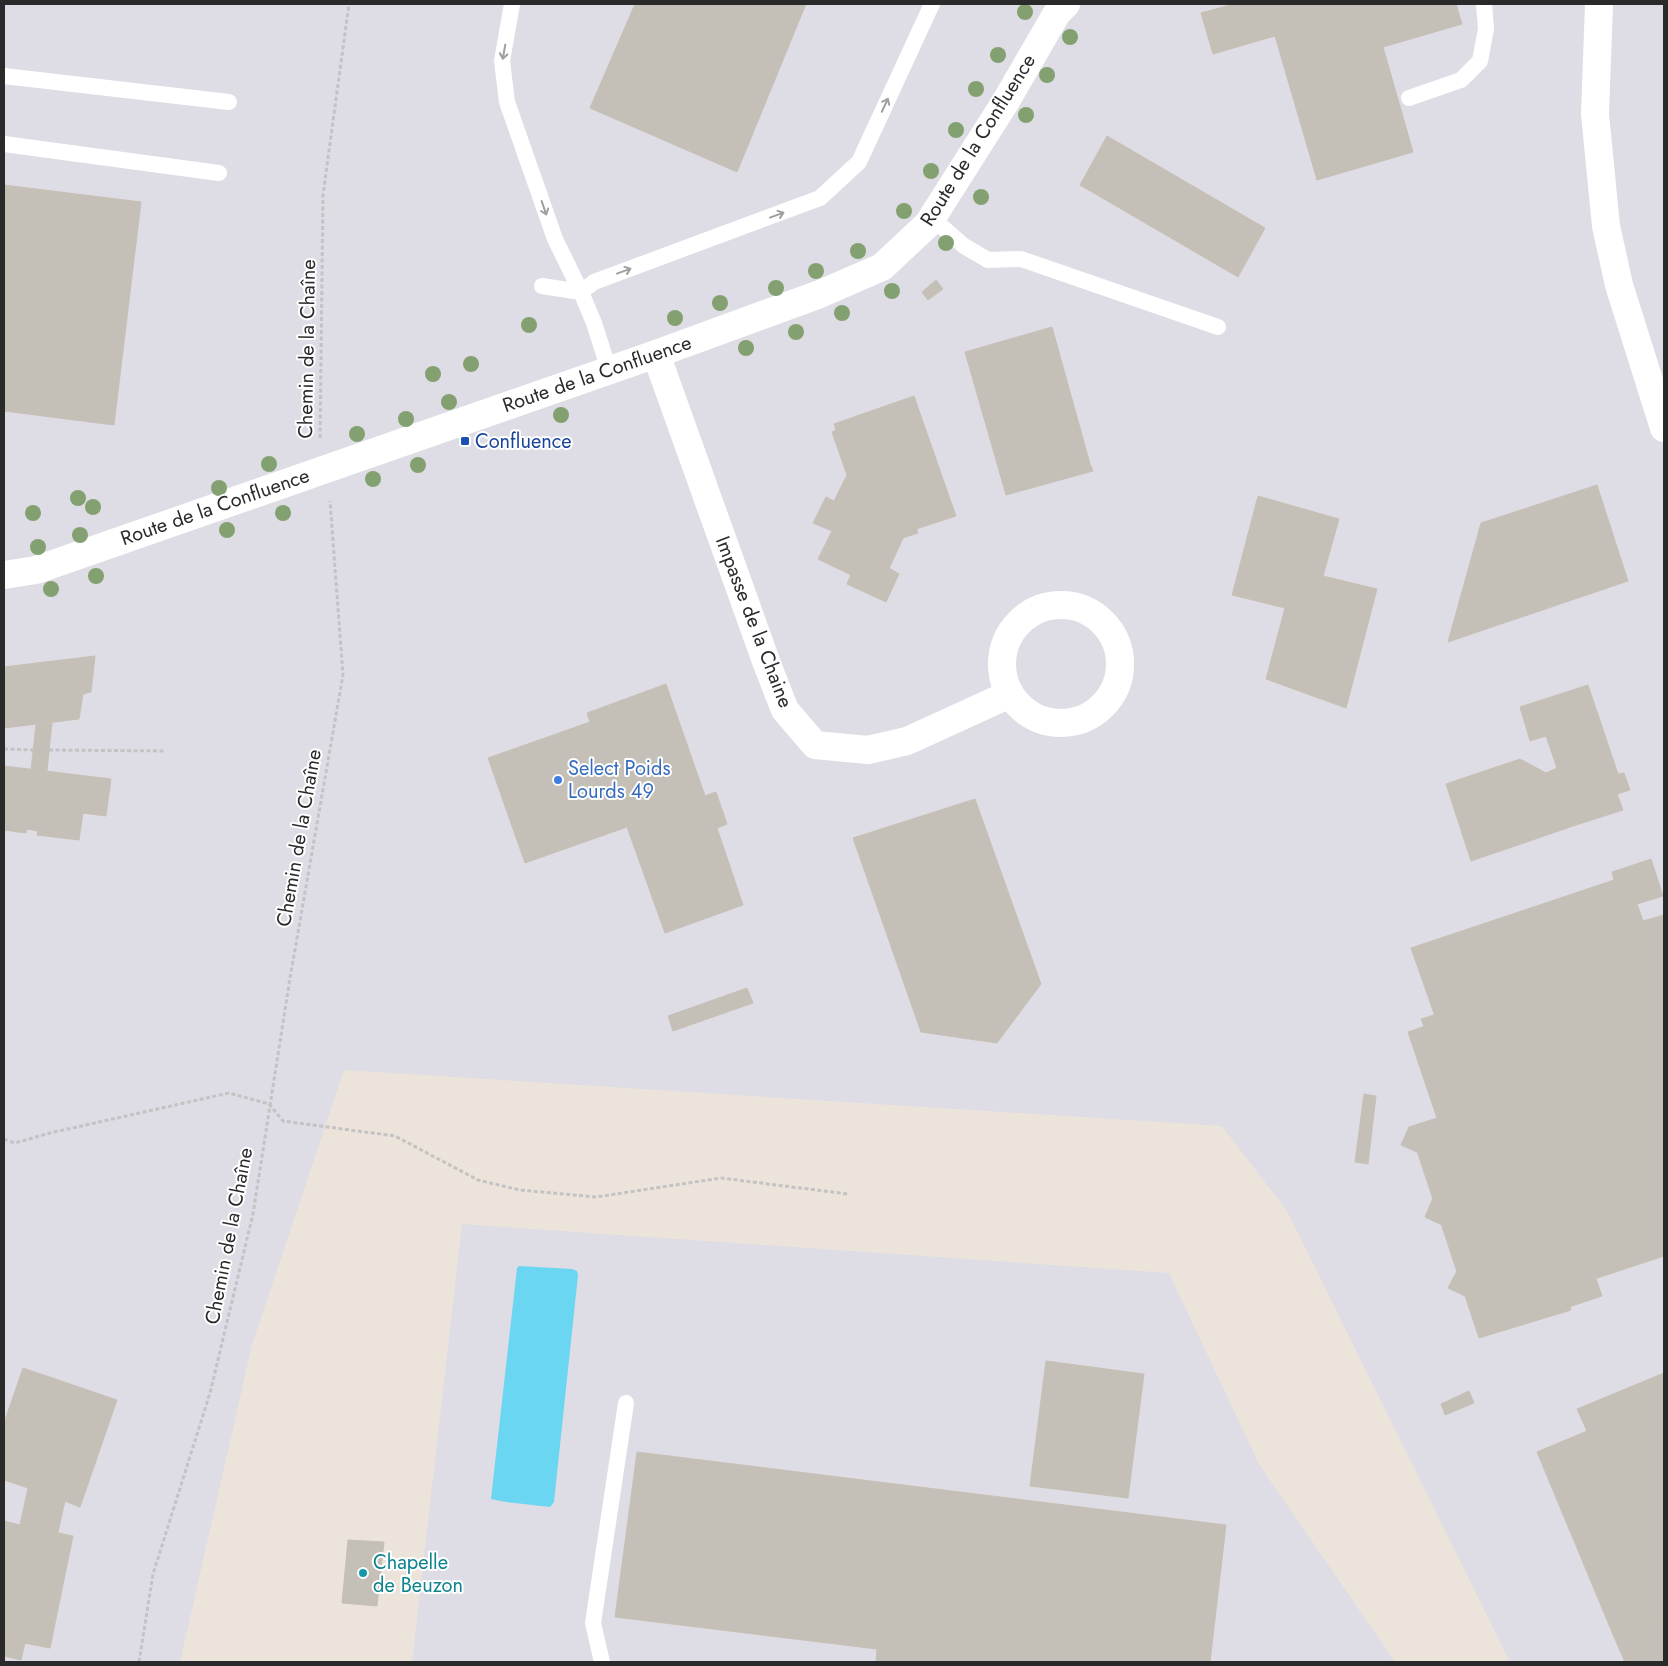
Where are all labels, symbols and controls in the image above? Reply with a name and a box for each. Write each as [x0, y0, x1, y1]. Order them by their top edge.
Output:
one-way arrow [498, 43, 508, 59]
street label: Route de la Confluence [913, 48, 1043, 232]
one-way arrow [881, 98, 891, 113]
one-way arrow [540, 199, 549, 215]
one-way arrow [769, 209, 784, 218]
street label: Chemin de la Chaîne [291, 259, 323, 439]
one-way arrow [616, 266, 631, 275]
street label: Route de la Confluence [499, 328, 695, 420]
place label: Confluence [475, 427, 572, 456]
marker: Confluence [459, 435, 471, 447]
street label: Route de la Confluence [117, 461, 313, 553]
street label: Impasse de la Chaine [708, 532, 800, 712]
street label: Chemin de la Chaîne [269, 747, 329, 929]
place label: Select Poids Lourds 49 [568, 754, 670, 806]
marker: Select Poids Lourds 49 [552, 774, 564, 786]
street label: Chemin de la Chaîne [198, 1145, 260, 1327]
place label: Chapelle de Beuzon [373, 1548, 463, 1600]
marker: Chapelle de Beuzon [357, 1567, 369, 1579]

